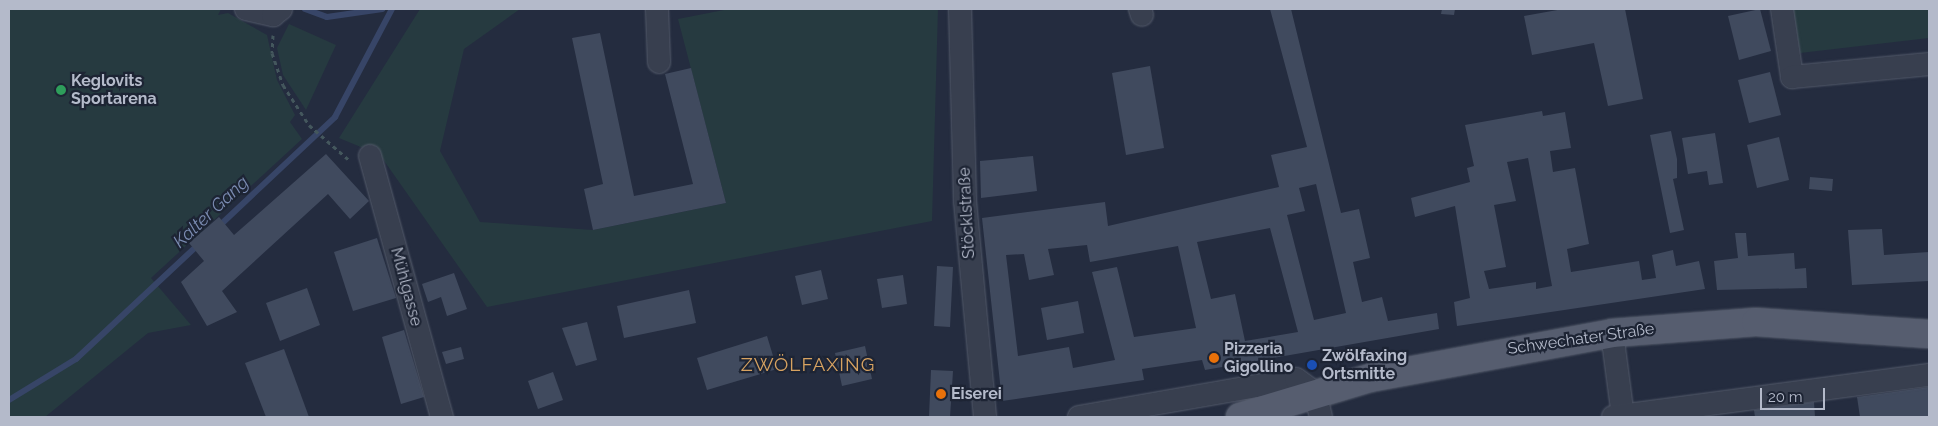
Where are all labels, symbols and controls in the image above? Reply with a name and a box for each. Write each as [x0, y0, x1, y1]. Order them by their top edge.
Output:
place label: Keglovits Sportarena [71, 71, 157, 109]
marker: Keglovits Sportarena [55, 84, 67, 96]
street label: Stöcklstraße [955, 167, 979, 259]
water label: Kalter Gang [169, 171, 253, 253]
street label: Mühlgasse [386, 246, 426, 328]
street label: Schwechater Straße [1506, 319, 1656, 359]
place label: Pizzeria Gigollino [1224, 339, 1293, 377]
place label: Zwölfaxing Ortsmitte [1322, 346, 1407, 384]
marker: Pizzeria Gigollino [1208, 352, 1220, 364]
district label: ZWÖLFAXING [739, 354, 877, 376]
marker: Zwölfaxing Ortsmitte [1306, 359, 1318, 371]
scale bar [1763, 378, 1828, 410]
place label: Eiserei [951, 384, 1002, 404]
marker: Eiserei [935, 388, 947, 400]
text: 20 m [1768, 388, 1803, 406]

